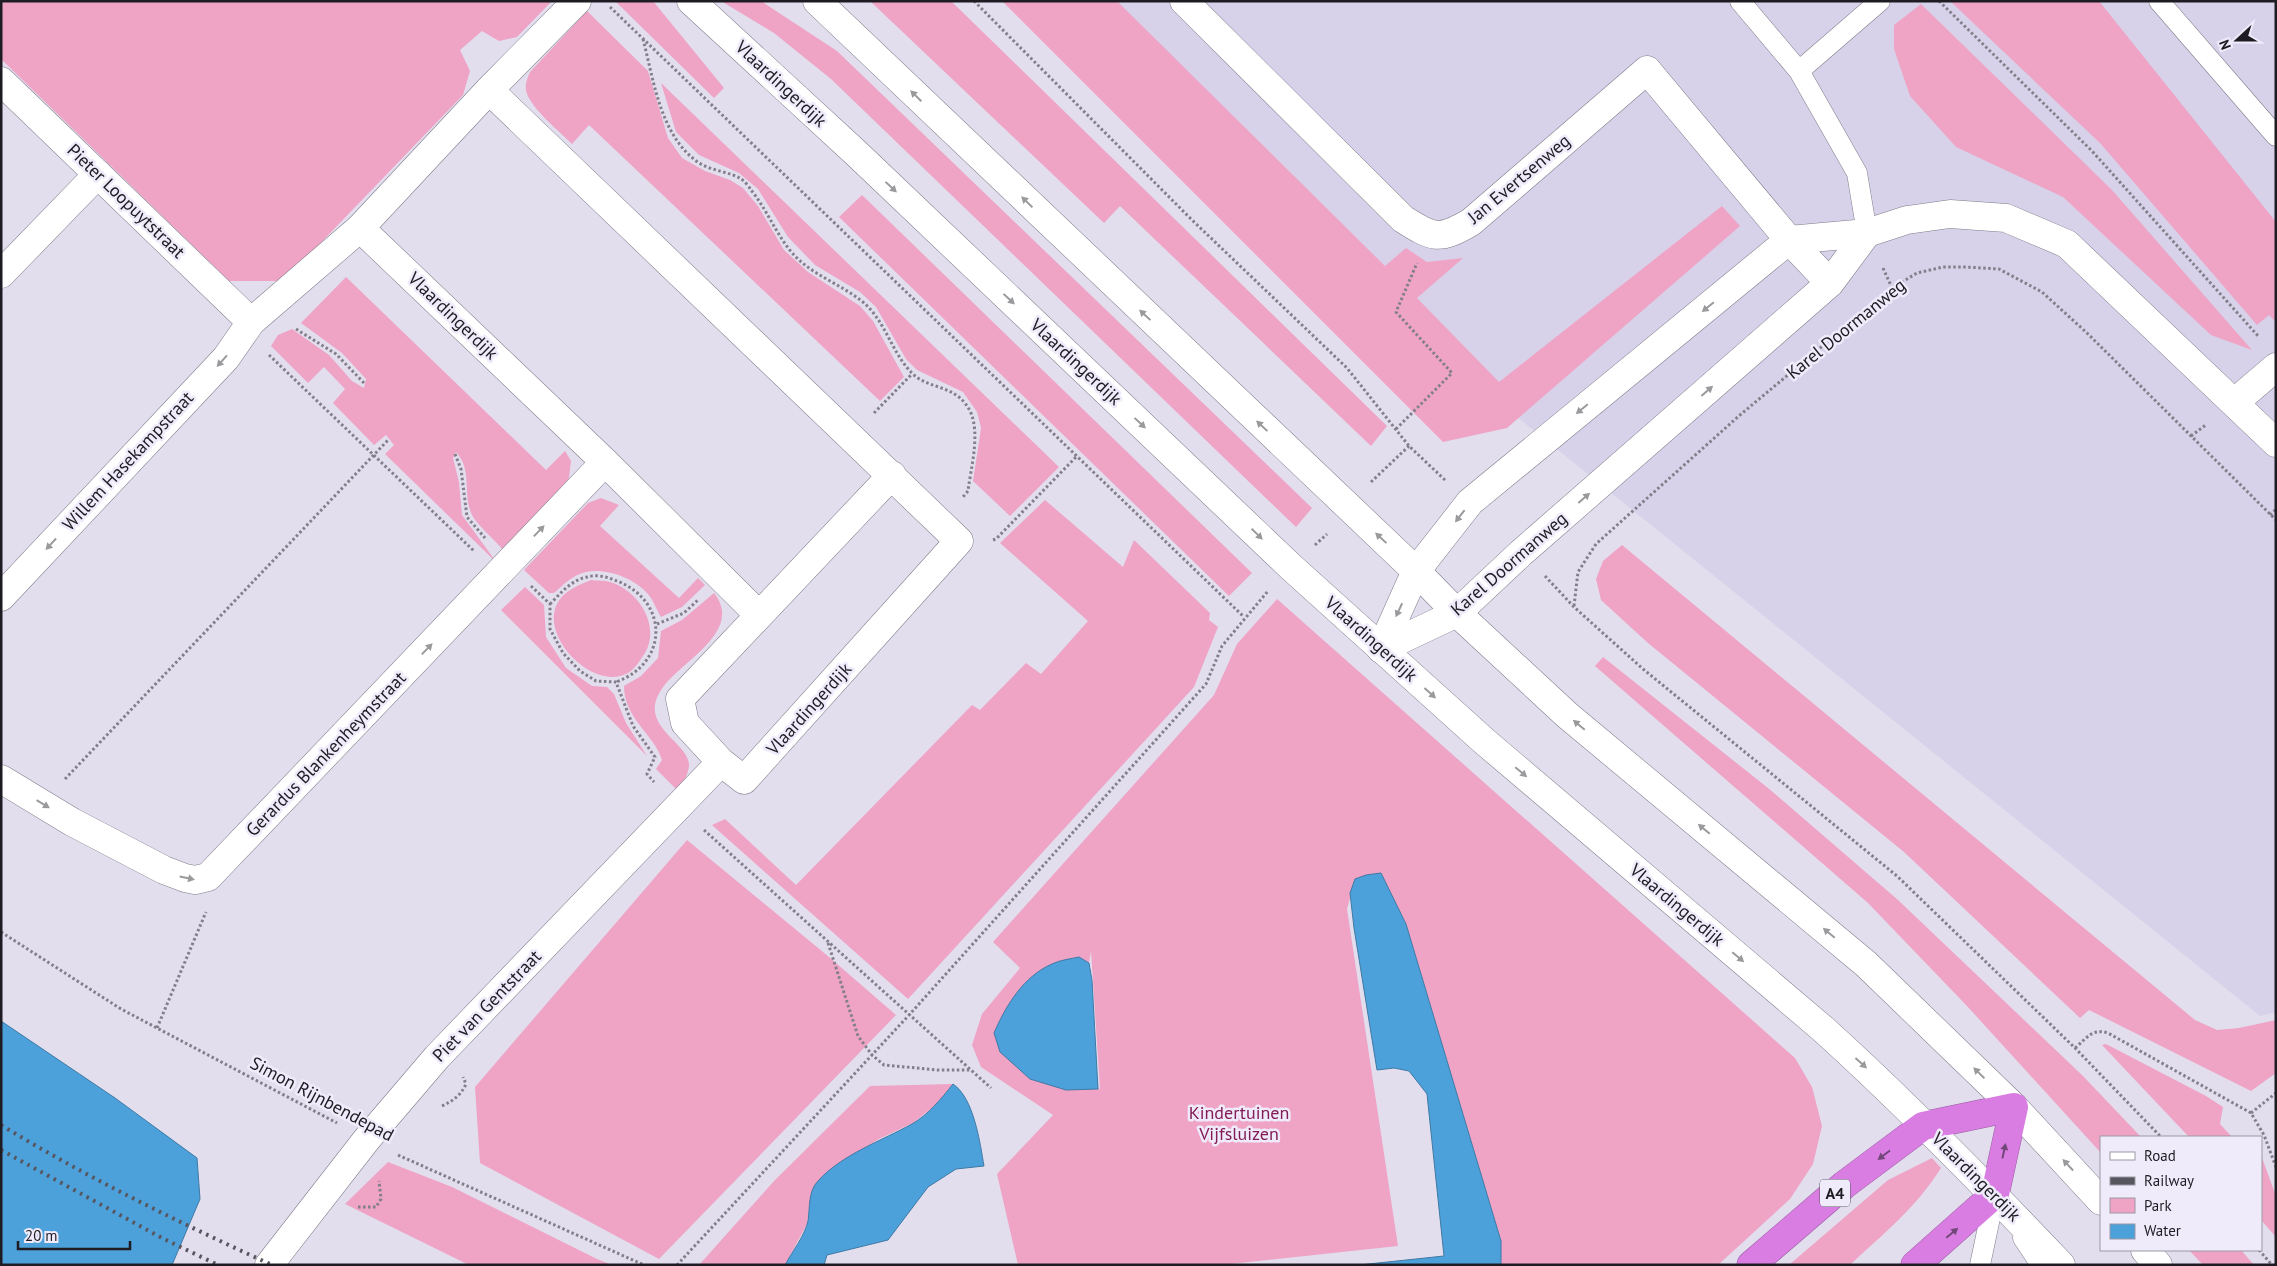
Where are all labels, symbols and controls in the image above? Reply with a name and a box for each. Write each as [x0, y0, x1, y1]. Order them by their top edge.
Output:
north arrow [2212, 15, 2262, 65]
street label: Vlaardingerdijk [730, 35, 832, 132]
text: N [2215, 37, 2235, 52]
one-way arrow [910, 90, 922, 102]
street label: Jan Evertsenweg [1462, 129, 1575, 229]
street label: Pieter Loopuytstraat [63, 138, 190, 263]
one-way arrow [885, 181, 897, 193]
one-way arrow [1021, 196, 1033, 208]
street label: Vlaardingerdijk [403, 266, 504, 365]
street label: Karel Doormanweg [1781, 273, 1910, 384]
one-way arrow [1003, 293, 1015, 305]
one-way arrow [1702, 301, 1715, 312]
one-way arrow [1139, 309, 1151, 321]
street label: Vlaardingerdijk [1025, 313, 1127, 410]
one-way arrow [216, 355, 228, 367]
one-way arrow [1700, 385, 1712, 397]
street label: Willem Hasekampstraat [57, 386, 198, 535]
one-way arrow [1576, 404, 1589, 415]
one-way arrow [1133, 417, 1145, 429]
one-way arrow [1257, 420, 1269, 432]
one-way arrow [1578, 492, 1590, 504]
street label: Karel Doormanweg [1446, 507, 1572, 621]
one-way arrow [1454, 509, 1465, 522]
one-way arrow [533, 525, 545, 537]
one-way arrow [1251, 528, 1263, 540]
one-way arrow [1375, 532, 1387, 544]
one-way arrow [45, 537, 57, 549]
street label: Vlaardingerdijk [1320, 590, 1423, 686]
one-way arrow [1394, 603, 1402, 617]
one-way arrow [421, 643, 433, 655]
street label: Vlaardingerdijk [760, 657, 856, 760]
street label: Gerardus Blankenheymstraat [241, 666, 410, 841]
one-way arrow [1424, 687, 1436, 699]
one-way arrow [1572, 720, 1585, 731]
one-way arrow [1514, 767, 1527, 778]
one-way arrow [37, 800, 50, 809]
one-way arrow [1697, 823, 1710, 834]
street label: Vlaardingerdijk [1624, 858, 1730, 951]
one-way arrow [180, 874, 195, 882]
one-way arrow [1823, 927, 1836, 938]
street label: Piet van Gentstraat [427, 945, 546, 1066]
one-way arrow [1732, 951, 1744, 962]
street label: Simon Rijnbendepad [246, 1051, 398, 1146]
one-way arrow [1854, 1057, 1866, 1069]
one-way arrow [1973, 1067, 1985, 1079]
park label: Kindertuinen Vijfsluizen [1189, 1101, 1289, 1145]
street label: Vlaardingerdijk [1926, 1127, 2026, 1226]
legend [2100, 1136, 2262, 1251]
one-way arrow [2000, 1143, 2008, 1158]
text: Road [2144, 1146, 2176, 1165]
one-way arrow [1877, 1150, 1891, 1160]
one-way arrow [2062, 1160, 2074, 1172]
text: Railway [2144, 1171, 2194, 1190]
road number: A4 [1820, 1180, 1850, 1206]
text: Park [2144, 1196, 2172, 1215]
scale bar [18, 1218, 130, 1250]
text: Water [2144, 1221, 2181, 1240]
text: 20 m [25, 1226, 58, 1245]
one-way arrow [1946, 1228, 1958, 1239]

